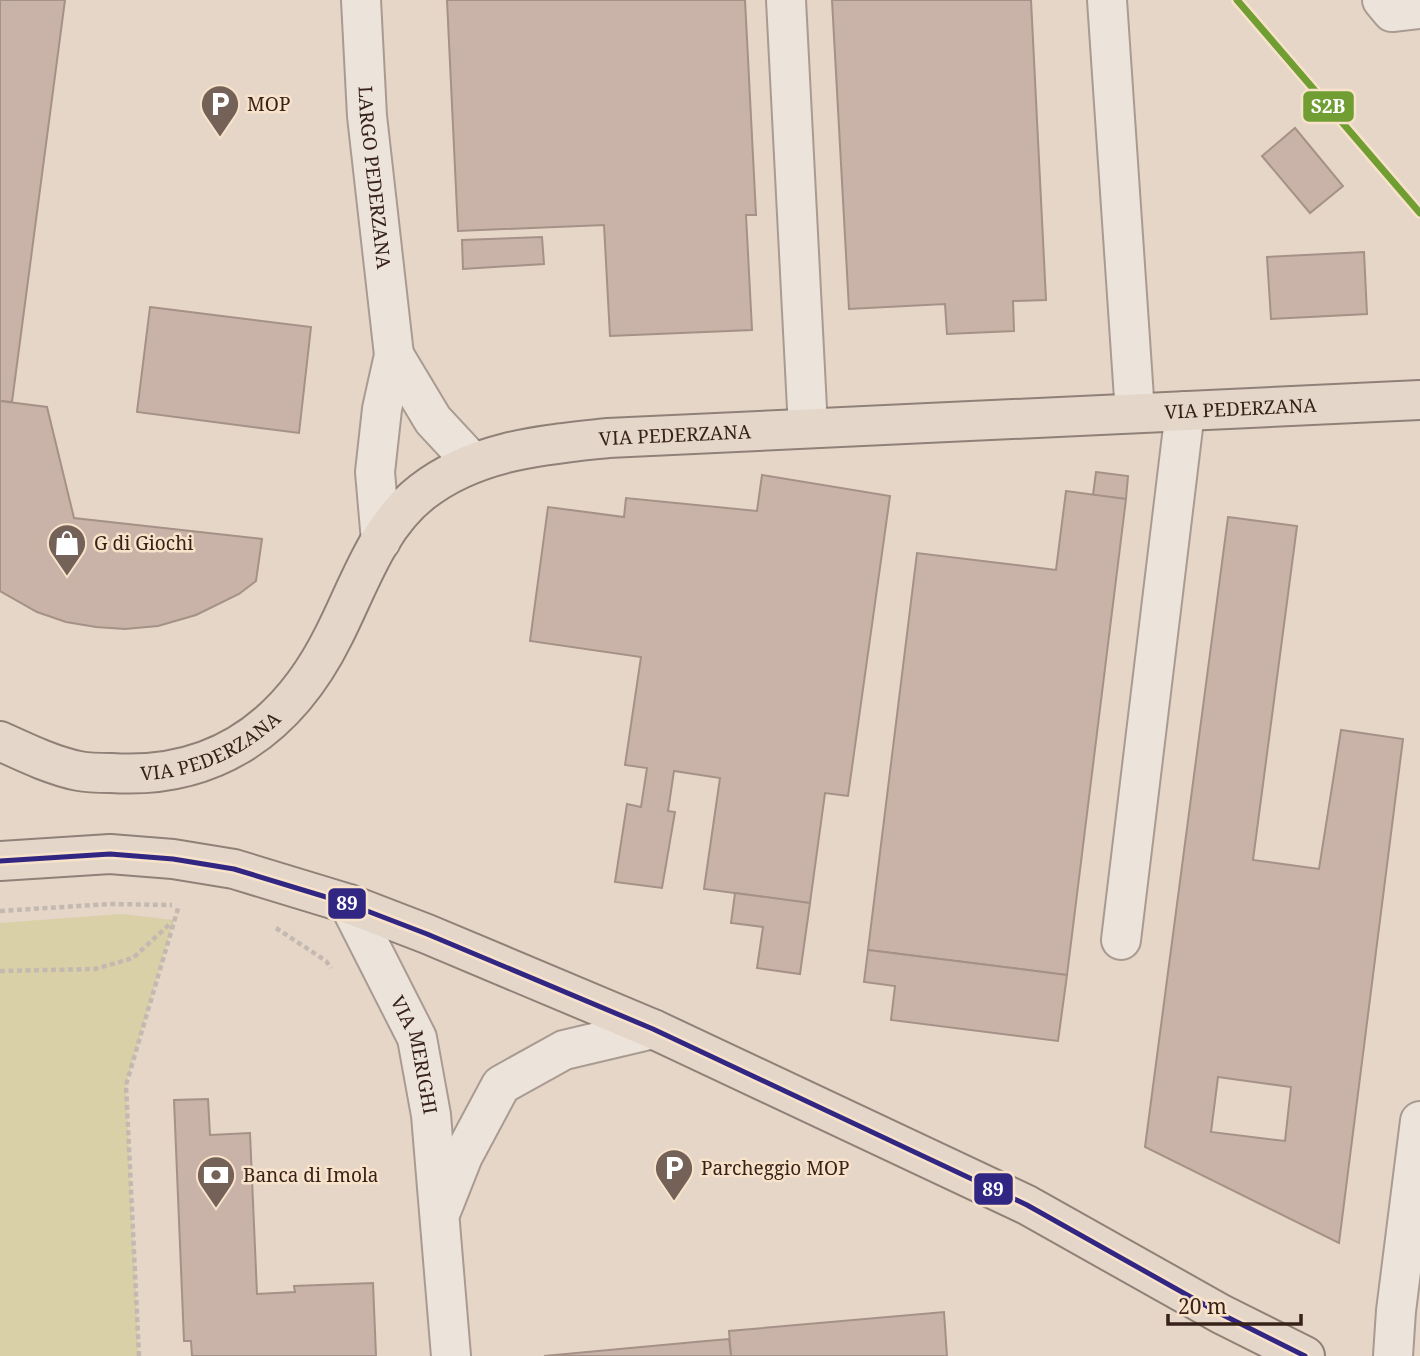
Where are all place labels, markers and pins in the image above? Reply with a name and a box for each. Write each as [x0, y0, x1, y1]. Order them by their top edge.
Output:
parking icon: MOP [199, 83, 241, 138]
place label: MOP [247, 91, 290, 117]
shop icon: G di Giochi [46, 522, 88, 577]
place label: G di Giochi [94, 530, 193, 556]
parking icon: Parcheggio MOP [653, 1147, 695, 1202]
bank icon: Banca di Imola [195, 1154, 237, 1209]
place label: Parcheggio MOP [701, 1155, 850, 1181]
place label: Banca di Imola [243, 1162, 379, 1188]

